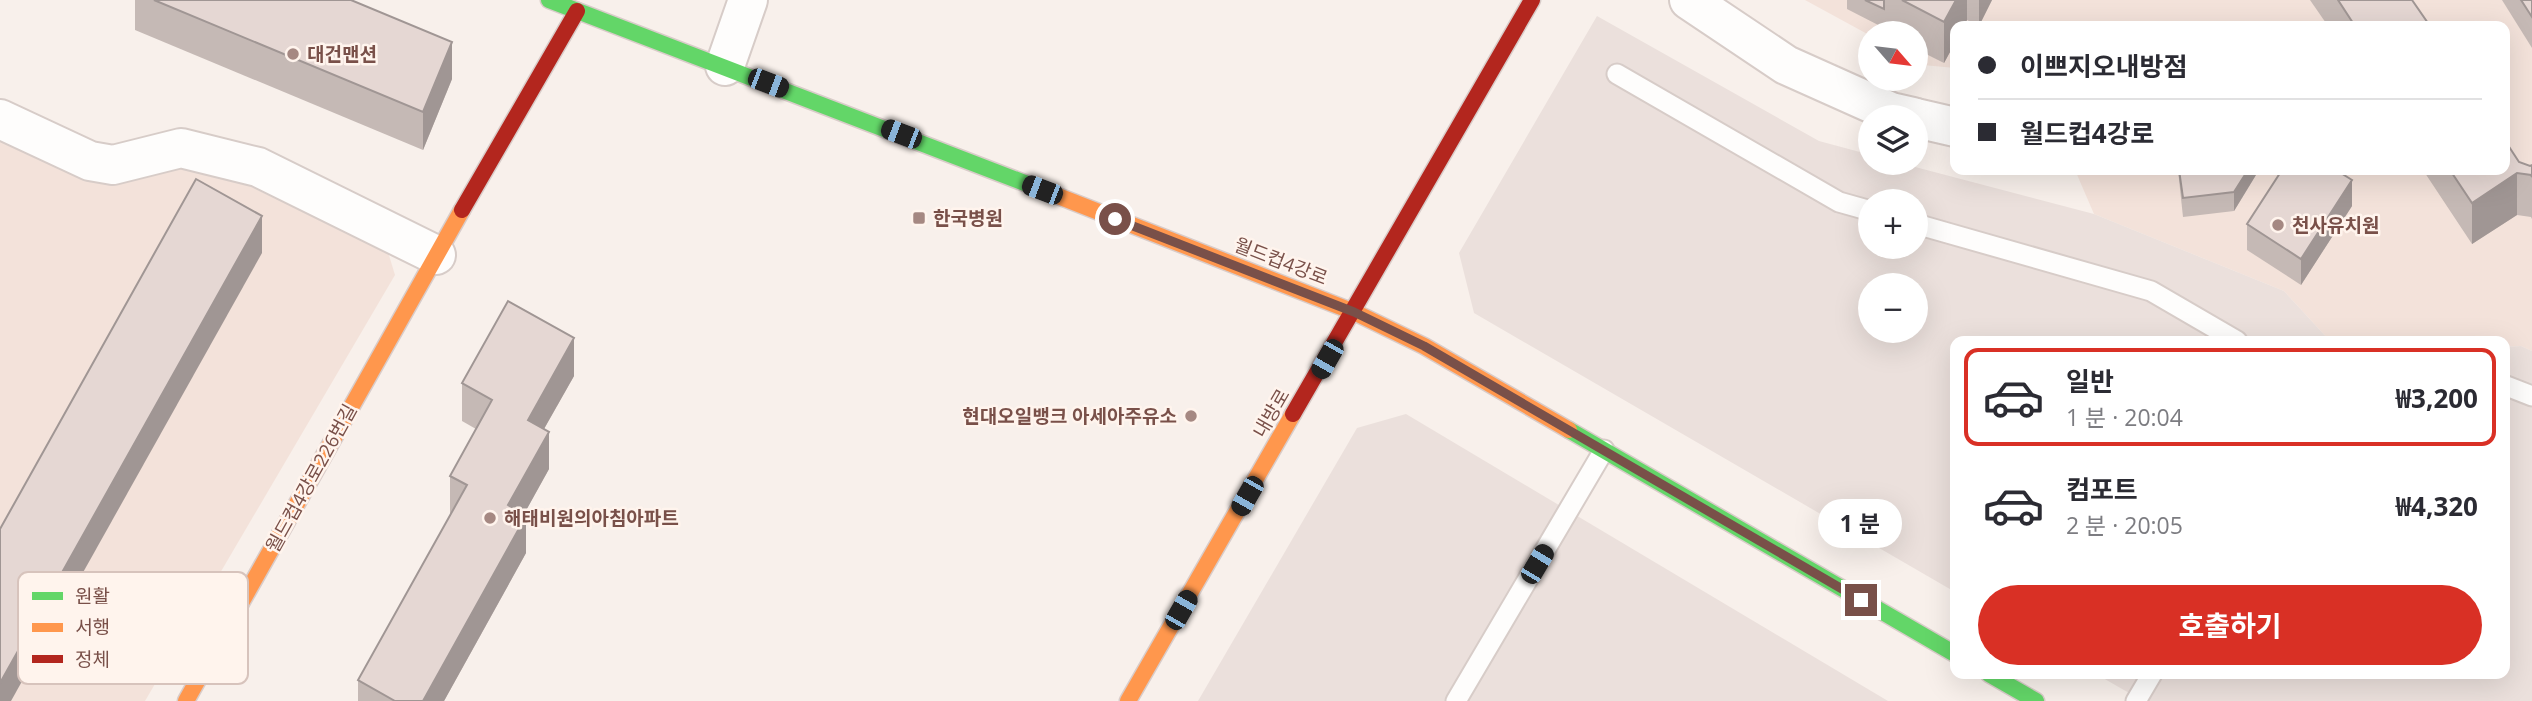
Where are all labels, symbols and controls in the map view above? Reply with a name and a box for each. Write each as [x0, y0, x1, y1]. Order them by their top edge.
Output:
north arrow [1858, 21, 1928, 91]
map controls [1858, 21, 1928, 343]
place label: 대건맨션 [307, 41, 377, 67]
marker: 대건맨션 [285, 46, 301, 62]
text: 이쁘지오내방점 [2020, 48, 2187, 84]
car [745, 66, 792, 100]
button: layers [1858, 105, 1928, 175]
text: 월드컵4강로 [2020, 115, 2154, 151]
car [878, 117, 925, 151]
car [1019, 173, 1066, 207]
button: + [1858, 189, 1928, 259]
route start [1099, 203, 1131, 235]
place label: 한국병원 [933, 205, 1003, 231]
marker: 한국병원 [911, 210, 927, 226]
place label: 천사유치원 [2292, 212, 2379, 238]
marker: 천사유치원 [2270, 217, 2286, 233]
street label: 월드컵4강로 [1230, 231, 1332, 291]
button: − [1858, 273, 1928, 343]
car [1308, 336, 1347, 382]
text: 일반 [2066, 363, 2114, 399]
icon: car [1982, 366, 2045, 429]
text: ₩3,200 [2396, 380, 2478, 416]
street label: 내방로 [1247, 384, 1295, 442]
street label: 월드컵4강로226번길 [259, 399, 363, 557]
text: 1 분 · 20:04 [2066, 401, 2183, 433]
place label: 현대오일뱅크 아세아주유소 [962, 403, 1177, 429]
marker: 현대오일뱅크 아세아주유소 [1183, 408, 1199, 424]
text: 컴포트 [2066, 471, 2138, 507]
car [1228, 473, 1267, 519]
icon: car [1982, 474, 2045, 537]
text: ₩4,320 [2396, 488, 2478, 524]
callout: 1 분 [1819, 498, 1903, 548]
place label: 해태비원의아침아파트 [504, 505, 679, 531]
text: 1 분 [1840, 507, 1880, 539]
text: 2 분 · 20:05 [2066, 509, 2183, 541]
marker: 해태비원의아침아파트 [482, 510, 498, 526]
car [1518, 541, 1557, 587]
legend [18, 572, 248, 684]
text: 원활 [75, 583, 110, 609]
route end [1845, 584, 1877, 616]
button: 호출하기 [1978, 585, 2482, 665]
car [1162, 587, 1201, 633]
text: 서행 [75, 614, 110, 640]
text: 정체 [75, 646, 110, 672]

